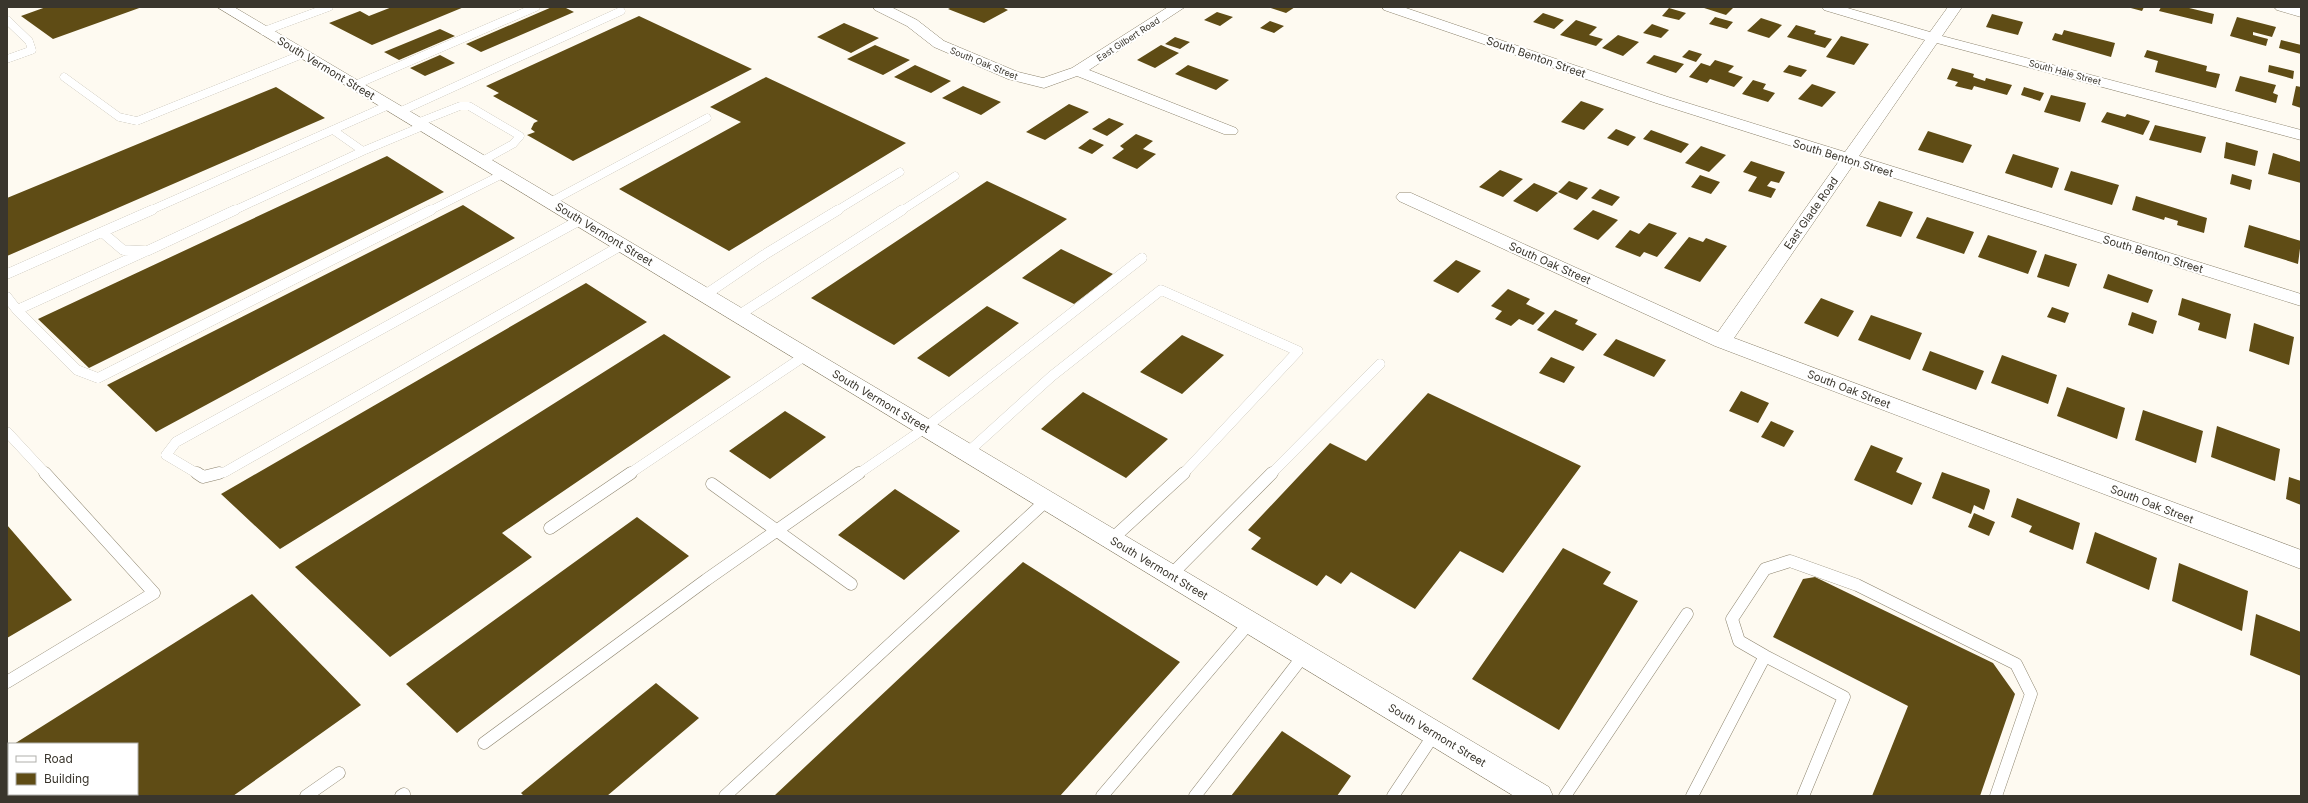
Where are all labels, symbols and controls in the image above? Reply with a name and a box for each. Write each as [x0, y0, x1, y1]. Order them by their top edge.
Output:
street label: East Gilbert Road [1094, 14, 1162, 64]
street label: South Vermont Street [275, 33, 378, 103]
street label: South Benton Street [1484, 33, 1588, 81]
street label: South Oak Street [949, 44, 1020, 82]
street label: South Hale Street [2028, 57, 2102, 87]
street label: South Benton Street [1791, 136, 1895, 180]
street label: East Glade Road [1781, 174, 1841, 252]
street label: South Vermont Street [553, 199, 656, 269]
street label: South Benton Street [2101, 232, 2205, 276]
street label: South Oak Street [1507, 239, 1593, 287]
street label: South Vermont Street [830, 366, 933, 436]
street label: South Oak Street [1805, 367, 1893, 411]
street label: South Oak Street [2108, 482, 2196, 526]
street label: South Vermont Street [1108, 533, 1211, 603]
street label: South Vermont Street [1386, 700, 1489, 770]
legend [8, 743, 138, 795]
text: Road [44, 751, 73, 766]
text: Building [44, 771, 89, 786]

